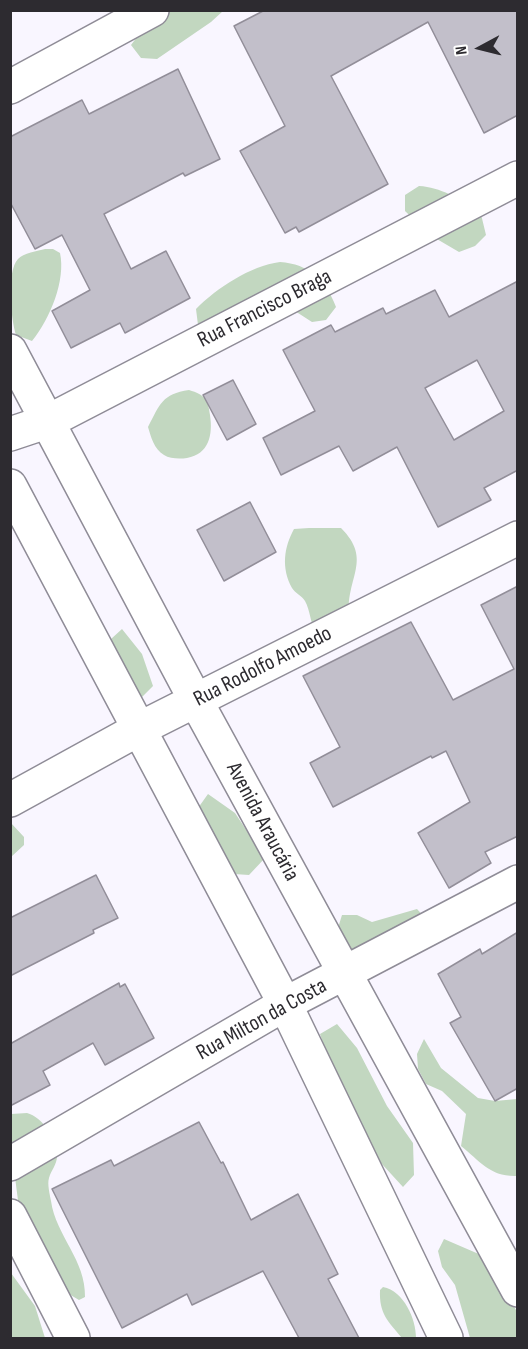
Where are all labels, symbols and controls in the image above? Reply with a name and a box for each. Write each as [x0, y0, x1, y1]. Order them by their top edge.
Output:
north arrow [450, 18, 510, 78]
text: N [452, 45, 472, 56]
street label: Rua Francisco Braga [194, 264, 336, 354]
street label: Rua Rodolfo Amoedo [190, 621, 336, 713]
street label: Avenida Araucária [220, 758, 304, 886]
street label: Rua Milton da Costa [192, 973, 332, 1067]

